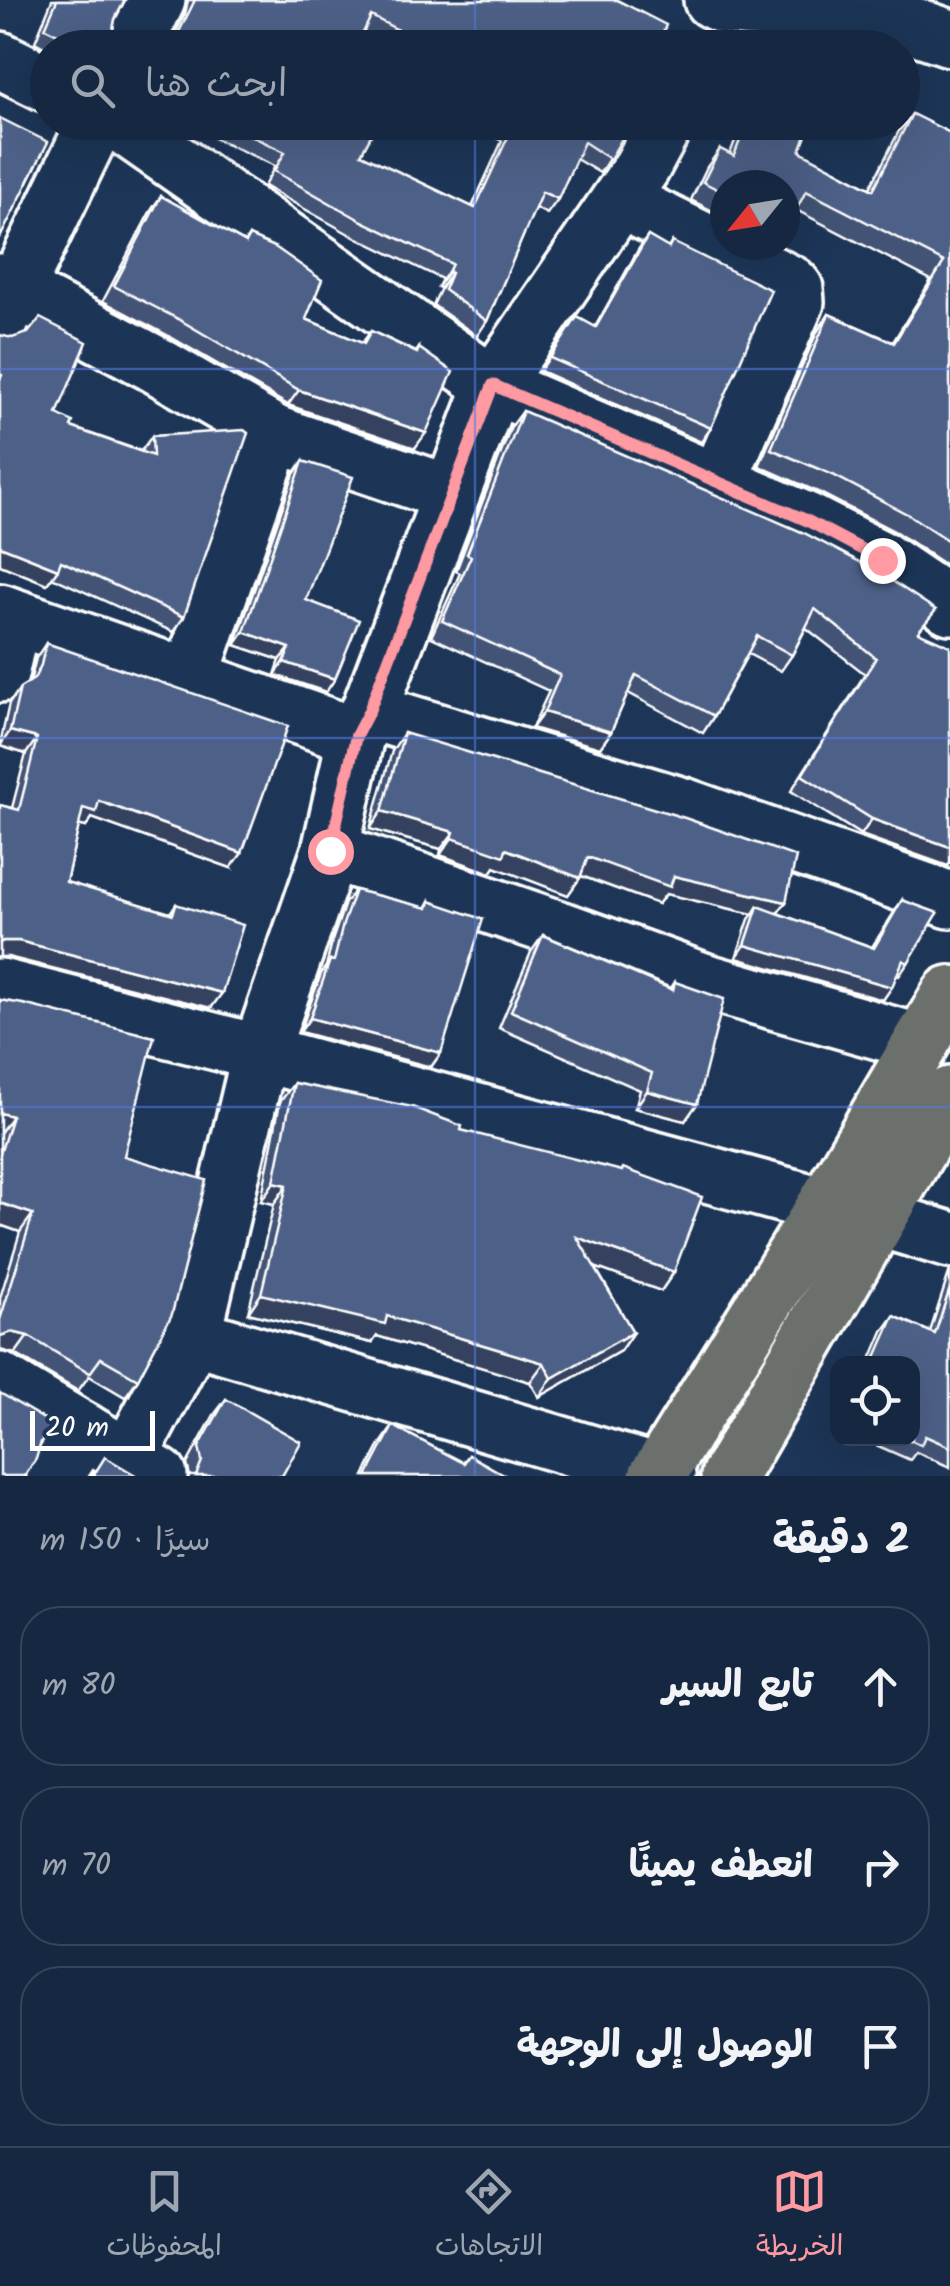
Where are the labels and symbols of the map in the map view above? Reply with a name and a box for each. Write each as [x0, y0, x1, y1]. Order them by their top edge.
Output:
north arrow [710, 170, 800, 260]
route end [860, 538, 906, 584]
route start [308, 829, 354, 875]
scale bar [30, 1406, 155, 1450]

